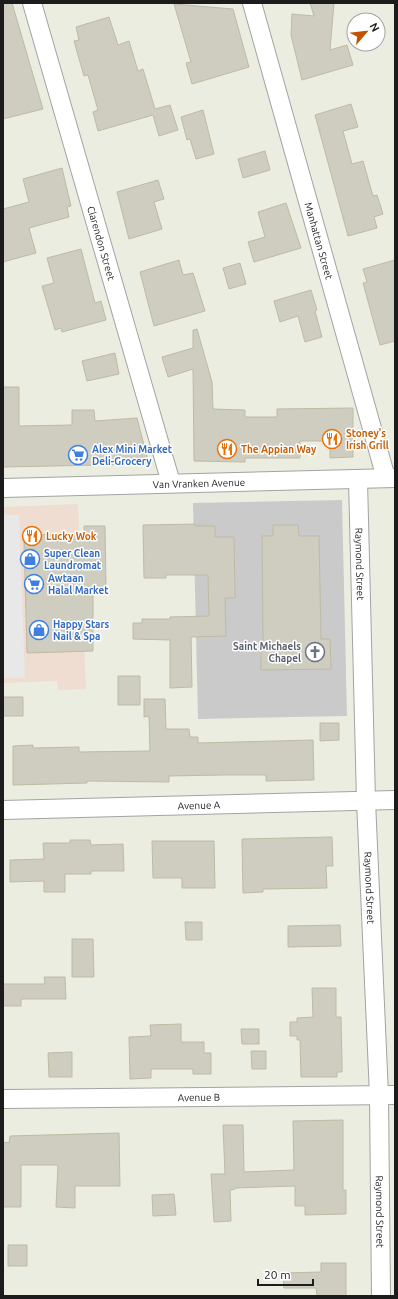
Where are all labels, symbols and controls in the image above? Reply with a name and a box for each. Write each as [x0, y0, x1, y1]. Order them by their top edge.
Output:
north arrow [346, 12, 386, 52]
text: N [368, 21, 382, 34]
street label: Manhattan Street [303, 201, 335, 280]
street label: Clarendon Street [86, 205, 118, 282]
restaurant icon: Stoney's Irish Grill [321, 428, 343, 450]
place label: Stoney's Irish Grill [346, 428, 389, 451]
restaurant icon: The Appian Way [216, 438, 238, 460]
supermarket icon: Alex Mini Market Deli-Grocery [67, 444, 89, 466]
place label: Alex Mini Market Deli-Grocery [92, 444, 173, 467]
place label: The Appian Way [241, 444, 317, 455]
street label: Van Vranken Avenue [153, 476, 245, 490]
restaurant icon: Lucky Wok [21, 525, 43, 547]
street label: Raymond Street [354, 528, 366, 600]
place label: Lucky Wok [46, 531, 97, 542]
shop icon: Super Clean Laundromat [19, 548, 41, 570]
place label: Super Clean Laundromat [44, 548, 102, 571]
supermarket icon: Awtaan Halal Market [23, 573, 45, 595]
place label: Awtaan Halal Market [48, 573, 109, 596]
shop icon: Happy Stars Nail & Spa [28, 619, 50, 641]
place label: Happy Stars Nail & Spa [53, 619, 110, 642]
place label: Saint Michaels Chapel [233, 641, 301, 664]
church icon: Saint Michaels Chapel [304, 641, 326, 663]
street label: Avenue A [178, 799, 221, 811]
street label: Raymond Street [363, 851, 377, 924]
street label: Avenue B [178, 1091, 220, 1103]
street label: Raymond Street [374, 1175, 386, 1248]
scale bar [258, 1261, 313, 1287]
text: 20 m [264, 1268, 291, 1281]

